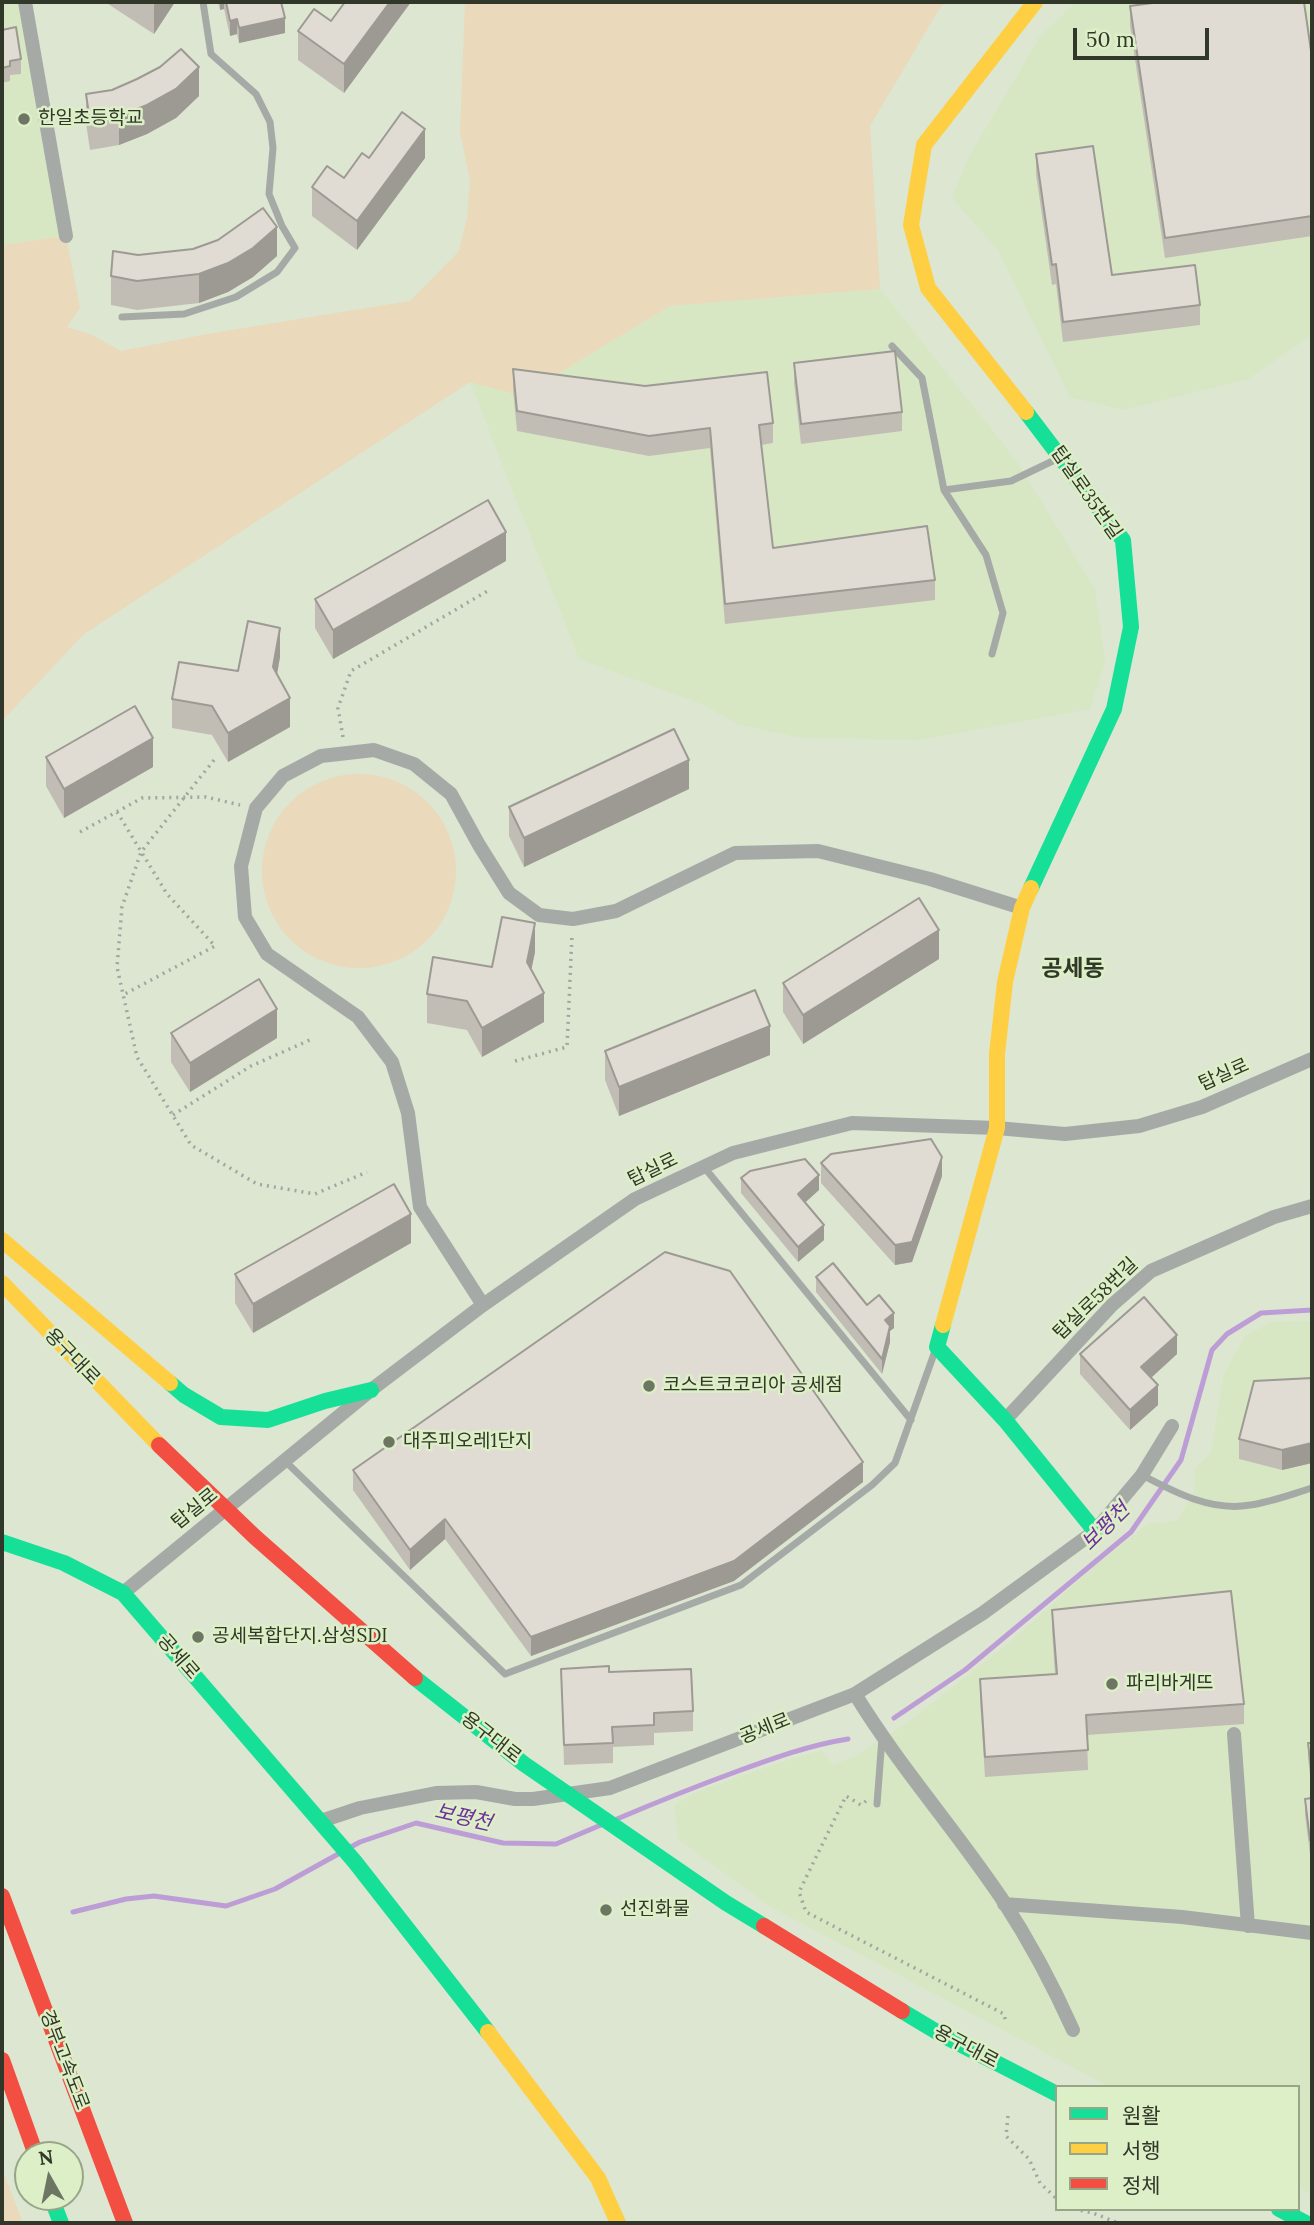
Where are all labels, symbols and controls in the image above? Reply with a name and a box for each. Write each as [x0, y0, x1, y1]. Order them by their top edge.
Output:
scale bar [1076, 14, 1212, 58]
text: 50 m [1086, 26, 1135, 53]
place label: 한일초등학교 [38, 108, 143, 130]
marker: 한일초등학교 [16, 111, 32, 127]
street label: 탑실로35번길 [1046, 442, 1126, 544]
district label: 공세동 [1041, 955, 1105, 983]
street label: 탑실로 [1195, 1054, 1253, 1096]
street label: 탑실로 [624, 1148, 682, 1192]
street label: 탑실로58번길 [1049, 1253, 1143, 1345]
street label: 용구대로 [40, 1324, 104, 1390]
place label: 코스트코코리아 공세점 [663, 1375, 843, 1397]
marker: 코스트코코리아 공세점 [641, 1378, 657, 1394]
place label: 대주피오레1단지 [403, 1431, 532, 1453]
marker: 대주피오레1단지 [381, 1434, 397, 1450]
street label: 탑실로 [167, 1484, 223, 1534]
water label: 보평천 [1077, 1498, 1135, 1556]
place label: 공세복합단지.삼성SDI [212, 1626, 388, 1648]
marker: 공세복합단지.삼성SDI [190, 1629, 206, 1645]
street label: 공세로 [152, 1630, 204, 1684]
place label: 파리바게뜨 [1126, 1673, 1213, 1695]
marker: 파리바게뜨 [1104, 1676, 1120, 1692]
street label: 용구대로 [456, 1707, 526, 1769]
street label: 공세로 [736, 1709, 794, 1749]
water label: 보평천 [432, 1799, 494, 1837]
place label: 선진화물 [620, 1899, 690, 1921]
marker: 선진화물 [598, 1902, 614, 1918]
street label: 경부고속도로 [35, 2007, 93, 2113]
street label: 용구대로 [930, 2021, 1002, 2073]
legend [1055, 2085, 1300, 2211]
text: 원활 [1122, 2102, 1161, 2129]
text: 서행 [1122, 2137, 1161, 2164]
north arrow [14, 2141, 84, 2211]
text: N [37, 2144, 55, 2170]
text: 정체 [1122, 2172, 1161, 2199]

